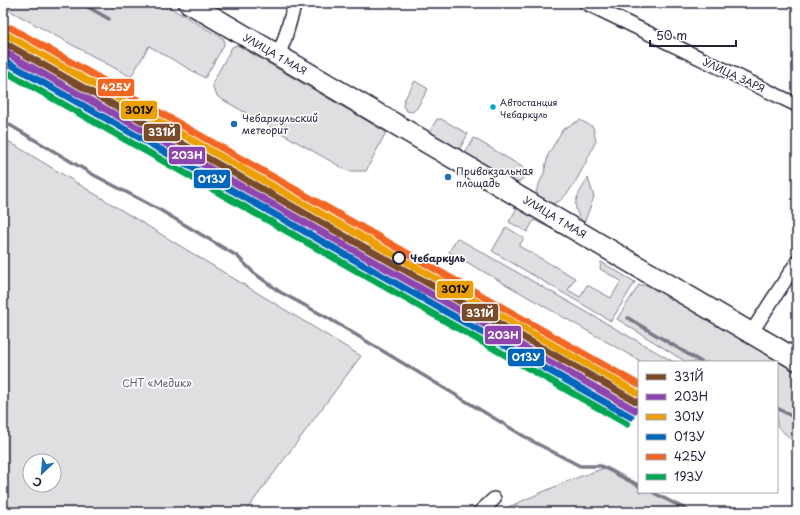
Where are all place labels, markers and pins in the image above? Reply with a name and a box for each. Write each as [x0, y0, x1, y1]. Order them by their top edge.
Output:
place label: Автостанция Чебаркуль [500, 95, 558, 121]
marker: Автостанция Чебаркуль [488, 102, 498, 112]
place label: Чебаркульский метеорит [242, 110, 318, 137]
marker: Чебаркульский метеорит [229, 119, 239, 129]
place label: Привокзальная площадь [456, 163, 533, 190]
marker: Привокзальная площадь [443, 172, 453, 182]
place label: Чебаркуль [410, 250, 466, 265]
marker: Чебаркуль [392, 251, 406, 265]

